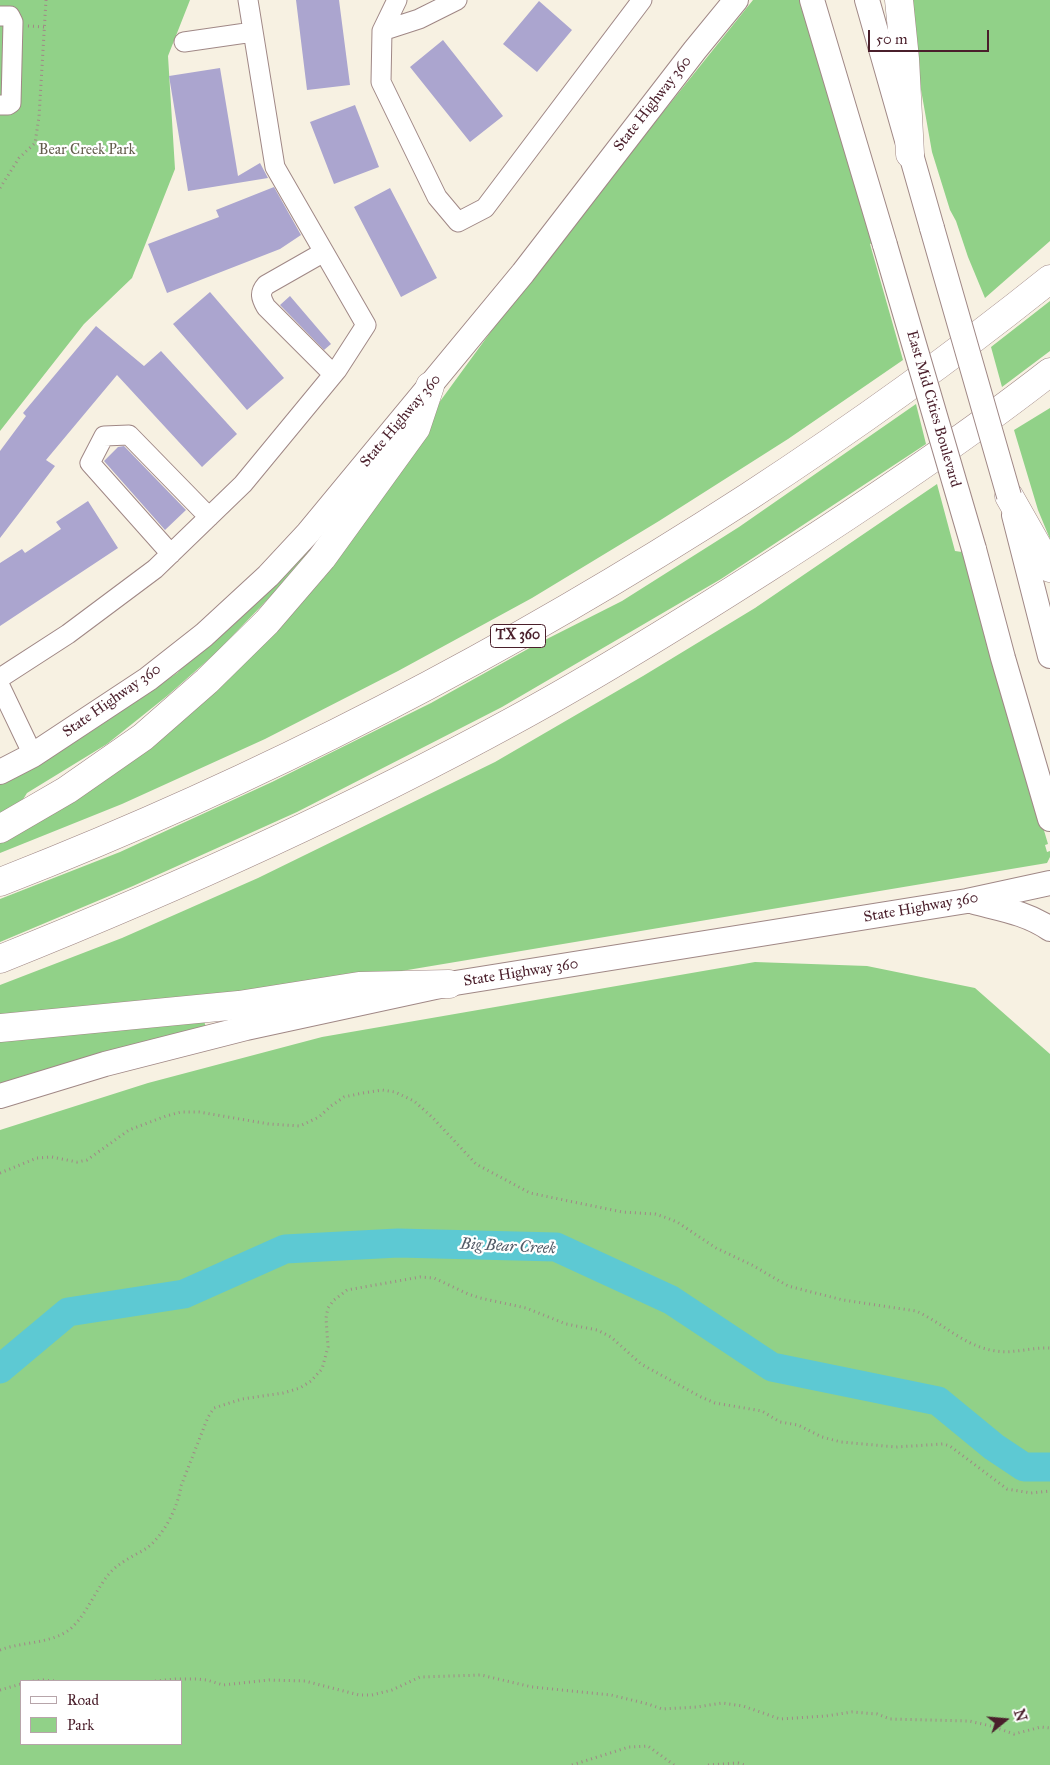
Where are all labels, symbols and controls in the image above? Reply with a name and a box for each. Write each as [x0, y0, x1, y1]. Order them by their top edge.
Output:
scale bar [870, 20, 991, 52]
text: 50 m [876, 30, 908, 48]
street label: State Highway 360 [610, 53, 696, 155]
park label: Bear Creek Park [39, 141, 135, 159]
street label: East Mid Cities Boulevard [902, 329, 964, 489]
street label: State Highway 360 [357, 371, 445, 471]
road number: TX 360 [490, 624, 546, 648]
street label: State Highway 360 [59, 660, 165, 742]
street label: State Highway 360 [862, 889, 980, 927]
street label: State Highway 360 [462, 955, 580, 991]
water label: Big Bear Creek [460, 1235, 556, 1259]
legend [20, 1680, 182, 1745]
text: Road [67, 1691, 99, 1709]
north arrow [980, 1695, 1030, 1745]
text: N [1010, 1707, 1030, 1724]
text: Park [67, 1716, 94, 1734]

